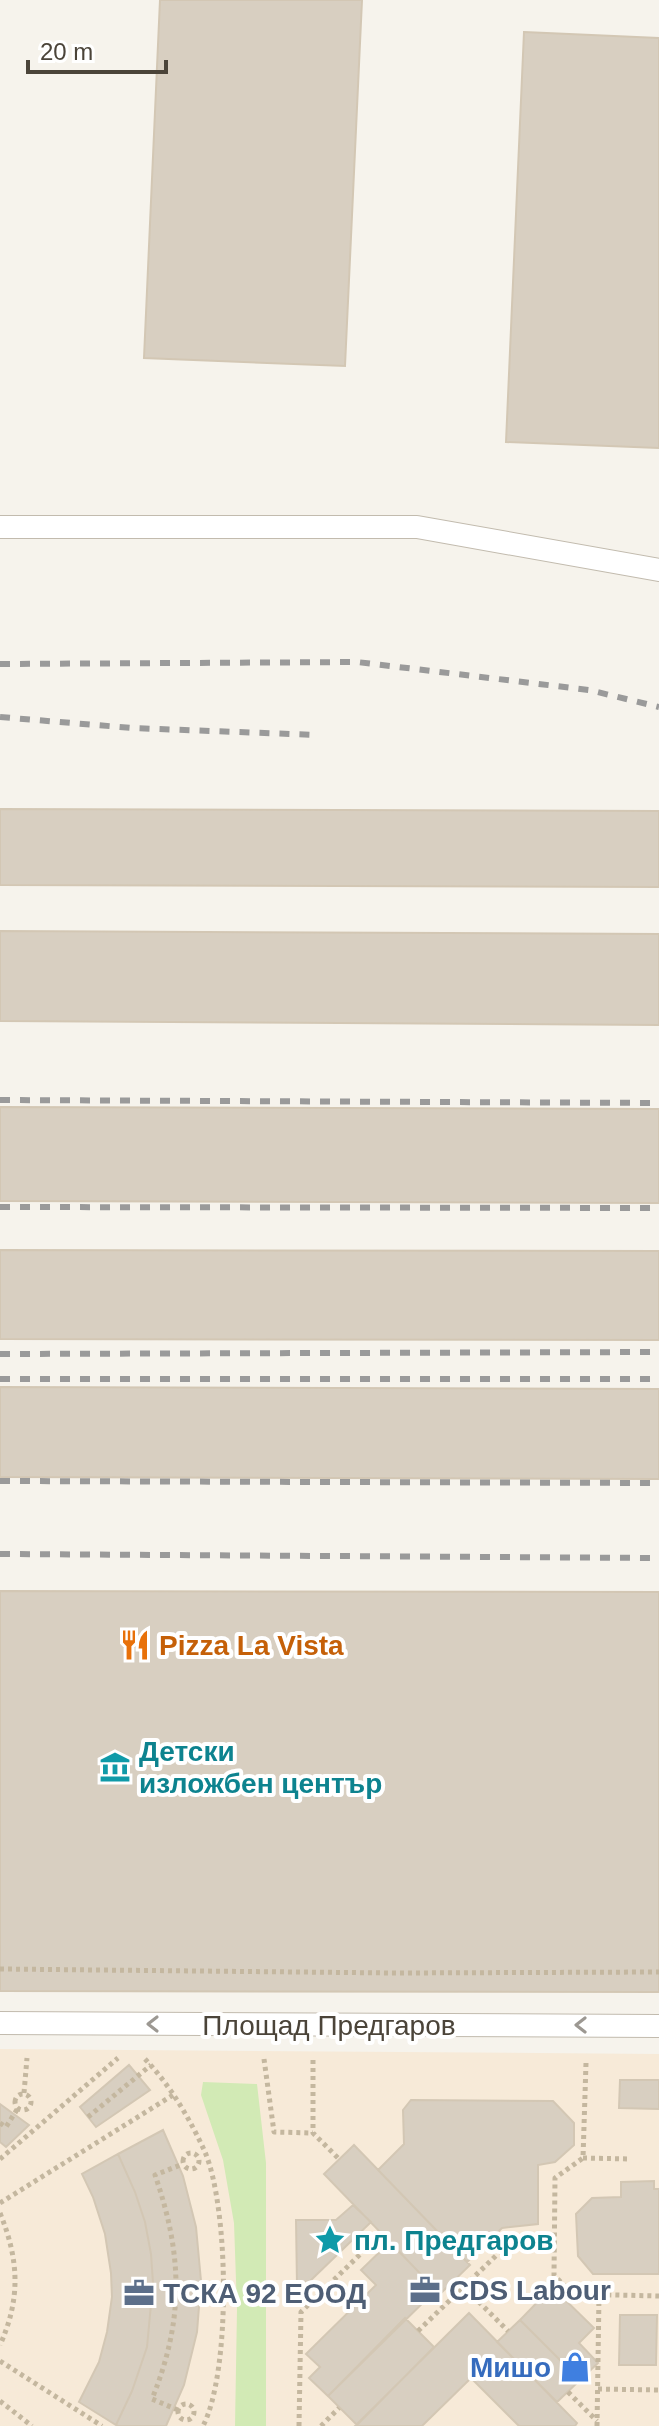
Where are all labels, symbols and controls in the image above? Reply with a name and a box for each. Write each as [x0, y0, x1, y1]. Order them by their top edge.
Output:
scale bar [28, 24, 166, 74]
text: 20 m [40, 38, 93, 65]
restaurant icon: Pizza La Vista [118, 1628, 152, 1662]
place label: Pizza La Vista [159, 1630, 344, 1661]
place label: Детски изложбен център [139, 1736, 382, 1799]
museum icon: Детски изложбен център [98, 1750, 132, 1784]
street label: Площад Предгаров [202, 2010, 456, 2041]
one-way arrow [146, 2015, 159, 2033]
one-way arrow [574, 2016, 587, 2034]
place icon: пл. Предгаров [313, 2223, 347, 2257]
place label: пл. Предгаров [354, 2225, 554, 2256]
office icon: CDS Labour [408, 2273, 442, 2307]
place label: CDS Labour [449, 2275, 611, 2306]
office icon: ТСКА 92 ЕООД [122, 2276, 156, 2310]
place label: ТСКА 92 ЕООД [163, 2278, 366, 2309]
shop icon: Мишо [558, 2350, 592, 2384]
place label: Мишо [470, 2352, 551, 2383]

